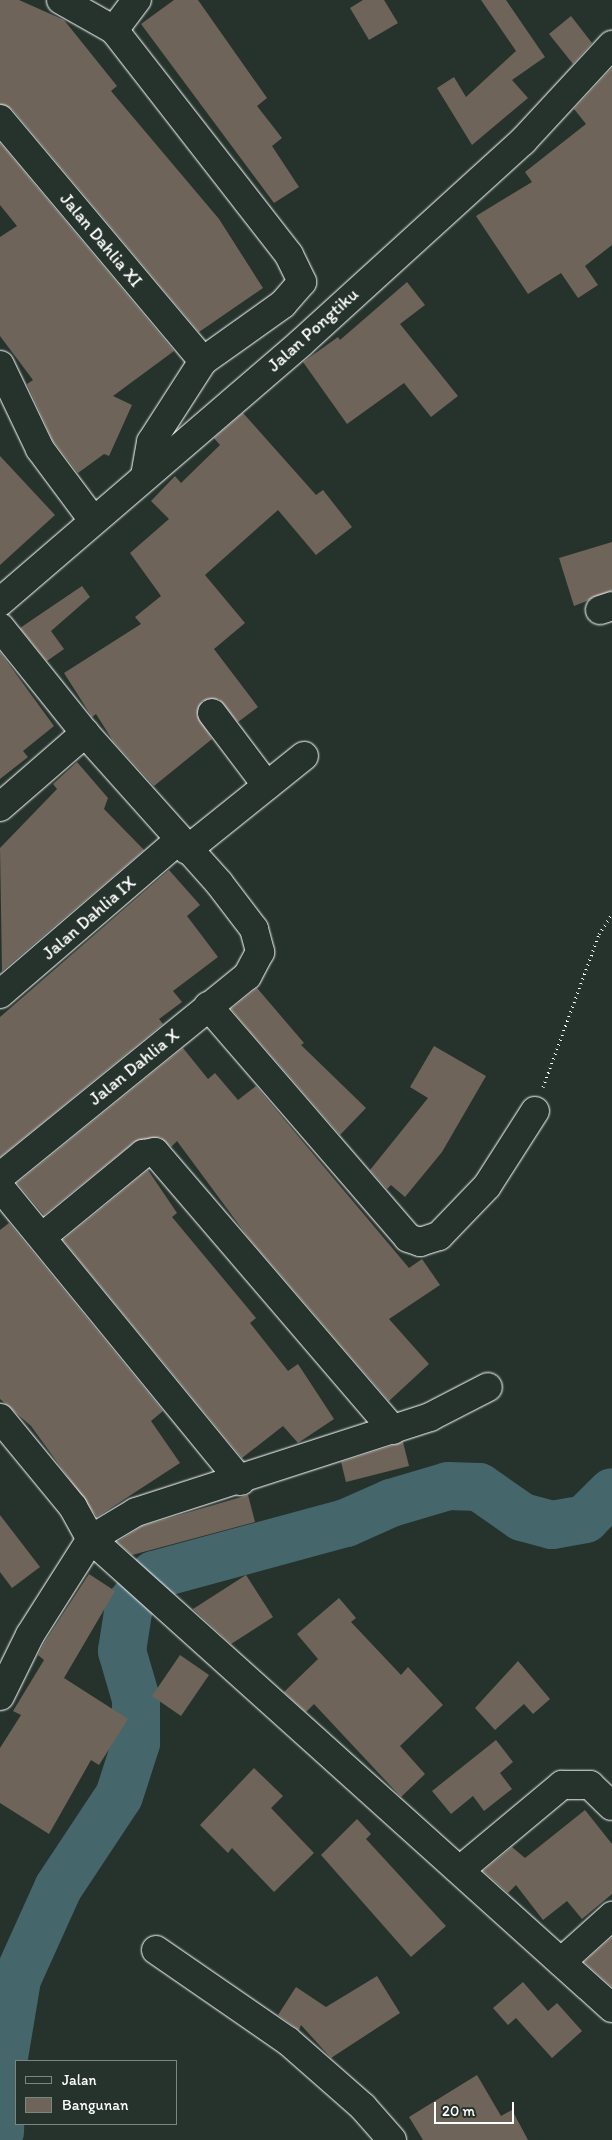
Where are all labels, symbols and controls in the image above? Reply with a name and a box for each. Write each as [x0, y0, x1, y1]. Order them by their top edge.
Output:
street label: Jalan Dahlia XI [55, 188, 147, 292]
street label: Jalan Pongtiku [263, 284, 363, 376]
street label: Jalan Dahlia IX [38, 871, 140, 965]
street label: Jalan Dahlia X [84, 1024, 184, 1110]
legend [15, 2060, 178, 2125]
text: Jalan [62, 2071, 96, 2089]
scale bar [437, 2092, 517, 2124]
text: Bangunan [62, 2096, 129, 2114]
text: 20 m [442, 2102, 475, 2120]

